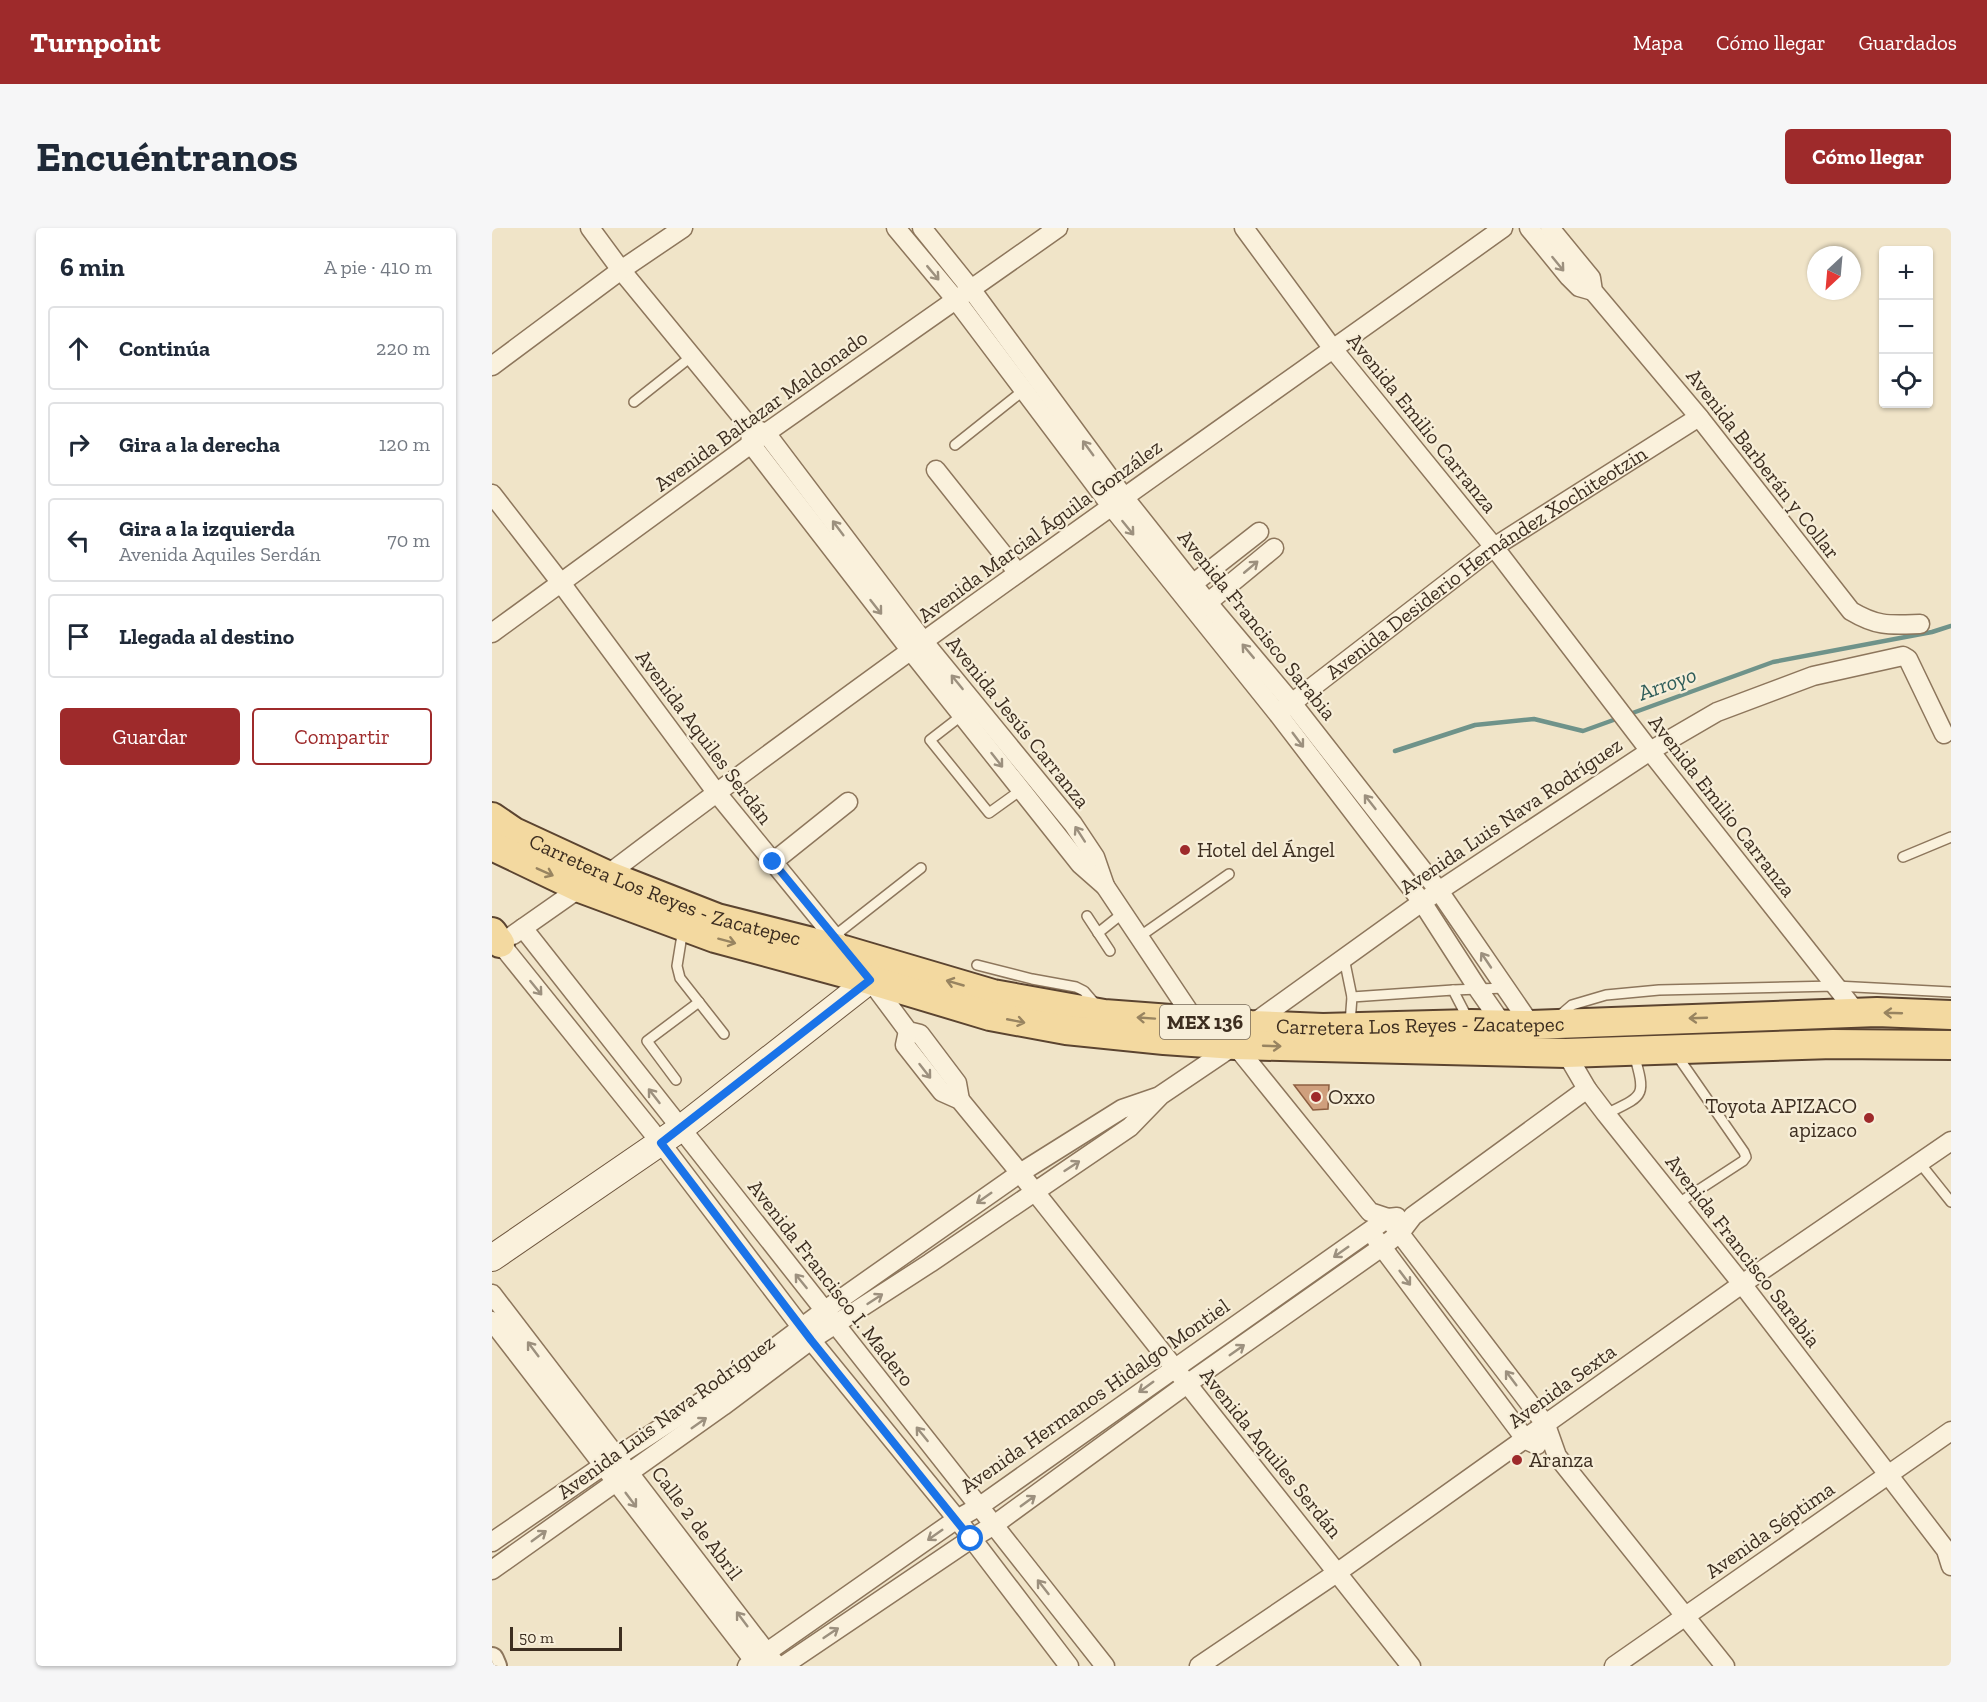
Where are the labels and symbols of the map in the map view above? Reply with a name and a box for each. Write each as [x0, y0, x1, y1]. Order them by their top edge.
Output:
north arrow [1807, 246, 1861, 300]
one-way arrow [1552, 255, 1565, 271]
one-way arrow [926, 265, 940, 280]
street label: Avenida Baltazar Maldonado [649, 325, 872, 496]
street label: Avenida Emilio Carranza [1342, 328, 1503, 518]
street label: Avenida Barberán y Collar [1681, 364, 1845, 564]
street label: Avenida Marcial Águila González [913, 434, 1167, 627]
street label: Avenida Desiderio Hernández Xochiteotzin [1321, 440, 1651, 684]
one-way arrow [1082, 441, 1094, 457]
one-way arrow [832, 520, 844, 536]
one-way arrow [1122, 520, 1135, 536]
street label: Avenida Francisco Sarabia [1173, 525, 1342, 725]
one-way arrow [1243, 560, 1258, 574]
one-way arrow [870, 599, 883, 615]
street label: Avenida Jesús Carranza [941, 631, 1095, 813]
one-way arrow [1241, 644, 1255, 659]
street label: Avenida Aquiles Serdán [631, 645, 778, 829]
water label: Arroyo [1633, 661, 1700, 707]
one-way arrow [951, 674, 964, 690]
street label: Avenida Emilio Carranza [1644, 710, 1801, 902]
one-way arrow [1291, 731, 1304, 747]
street label: Avenida Luis Nava Rodríguez [1395, 732, 1627, 899]
one-way arrow [990, 752, 1003, 768]
one-way arrow [1364, 795, 1377, 811]
one-way arrow [1073, 826, 1085, 843]
street label: Carretera Los Reyes - Zacatepec [525, 828, 804, 951]
place label: Hotel del Ángel [1197, 837, 1335, 862]
marker: Hotel del Ángel [1178, 843, 1192, 857]
route end [759, 848, 785, 874]
one-way arrow [535, 867, 553, 878]
one-way arrow [717, 936, 736, 948]
one-way arrow [1480, 952, 1492, 968]
one-way arrow [946, 977, 965, 988]
one-way arrow [530, 980, 543, 996]
road number: MEX 136 [1160, 1005, 1250, 1039]
one-way arrow [1883, 1007, 1903, 1018]
street label: Carretera Los Reyes - Zacatepec [1275, 1011, 1565, 1040]
one-way arrow [1137, 1012, 1157, 1023]
one-way arrow [1688, 1013, 1708, 1024]
one-way arrow [1006, 1016, 1025, 1027]
one-way arrow [1262, 1040, 1282, 1052]
one-way arrow [919, 1062, 932, 1078]
place label: Oxxo [1328, 1084, 1375, 1109]
one-way arrow [647, 1088, 660, 1104]
marker: Oxxo [1309, 1090, 1323, 1104]
place label: Toyota APIZACO apizaco [1705, 1093, 1857, 1142]
marker: Toyota APIZACO apizaco [1862, 1111, 1876, 1125]
street label: Avenida Francisco Sarabia [1660, 1149, 1826, 1352]
one-way arrow [1063, 1160, 1079, 1172]
street label: Avenida Francisco I. Madero [743, 1174, 920, 1391]
one-way arrow [977, 1192, 993, 1204]
one-way arrow [1333, 1246, 1349, 1258]
one-way arrow [1398, 1270, 1411, 1286]
one-way arrow [795, 1273, 808, 1289]
one-way arrow [867, 1293, 883, 1305]
street label: Avenida Hermanos Hidalgo Montiel [956, 1293, 1234, 1498]
street label: Avenida Luis Nava Rodríguez [552, 1329, 780, 1504]
street label: Avenida Sexta [1503, 1338, 1620, 1433]
one-way arrow [526, 1341, 539, 1357]
one-way arrow [1228, 1344, 1244, 1356]
street label: Avenida Aquiles Serdán [1195, 1363, 1348, 1543]
one-way arrow [1504, 1371, 1517, 1387]
one-way arrow [1139, 1381, 1155, 1393]
one-way arrow [690, 1417, 706, 1429]
one-way arrow [916, 1426, 929, 1442]
place label: Aranza [1529, 1447, 1594, 1472]
marker: Aranza [1510, 1453, 1524, 1467]
street label: Calle 2 de Abril [647, 1461, 748, 1585]
street label: Avenida Séptima [1700, 1476, 1839, 1583]
one-way arrow [624, 1492, 637, 1508]
one-way arrow [1019, 1495, 1035, 1507]
route start [957, 1525, 983, 1551]
one-way arrow [531, 1529, 547, 1542]
one-way arrow [927, 1529, 943, 1541]
one-way arrow [1037, 1579, 1050, 1595]
one-way arrow [736, 1612, 748, 1628]
scale bar [510, 1624, 622, 1652]
one-way arrow [822, 1627, 839, 1639]

